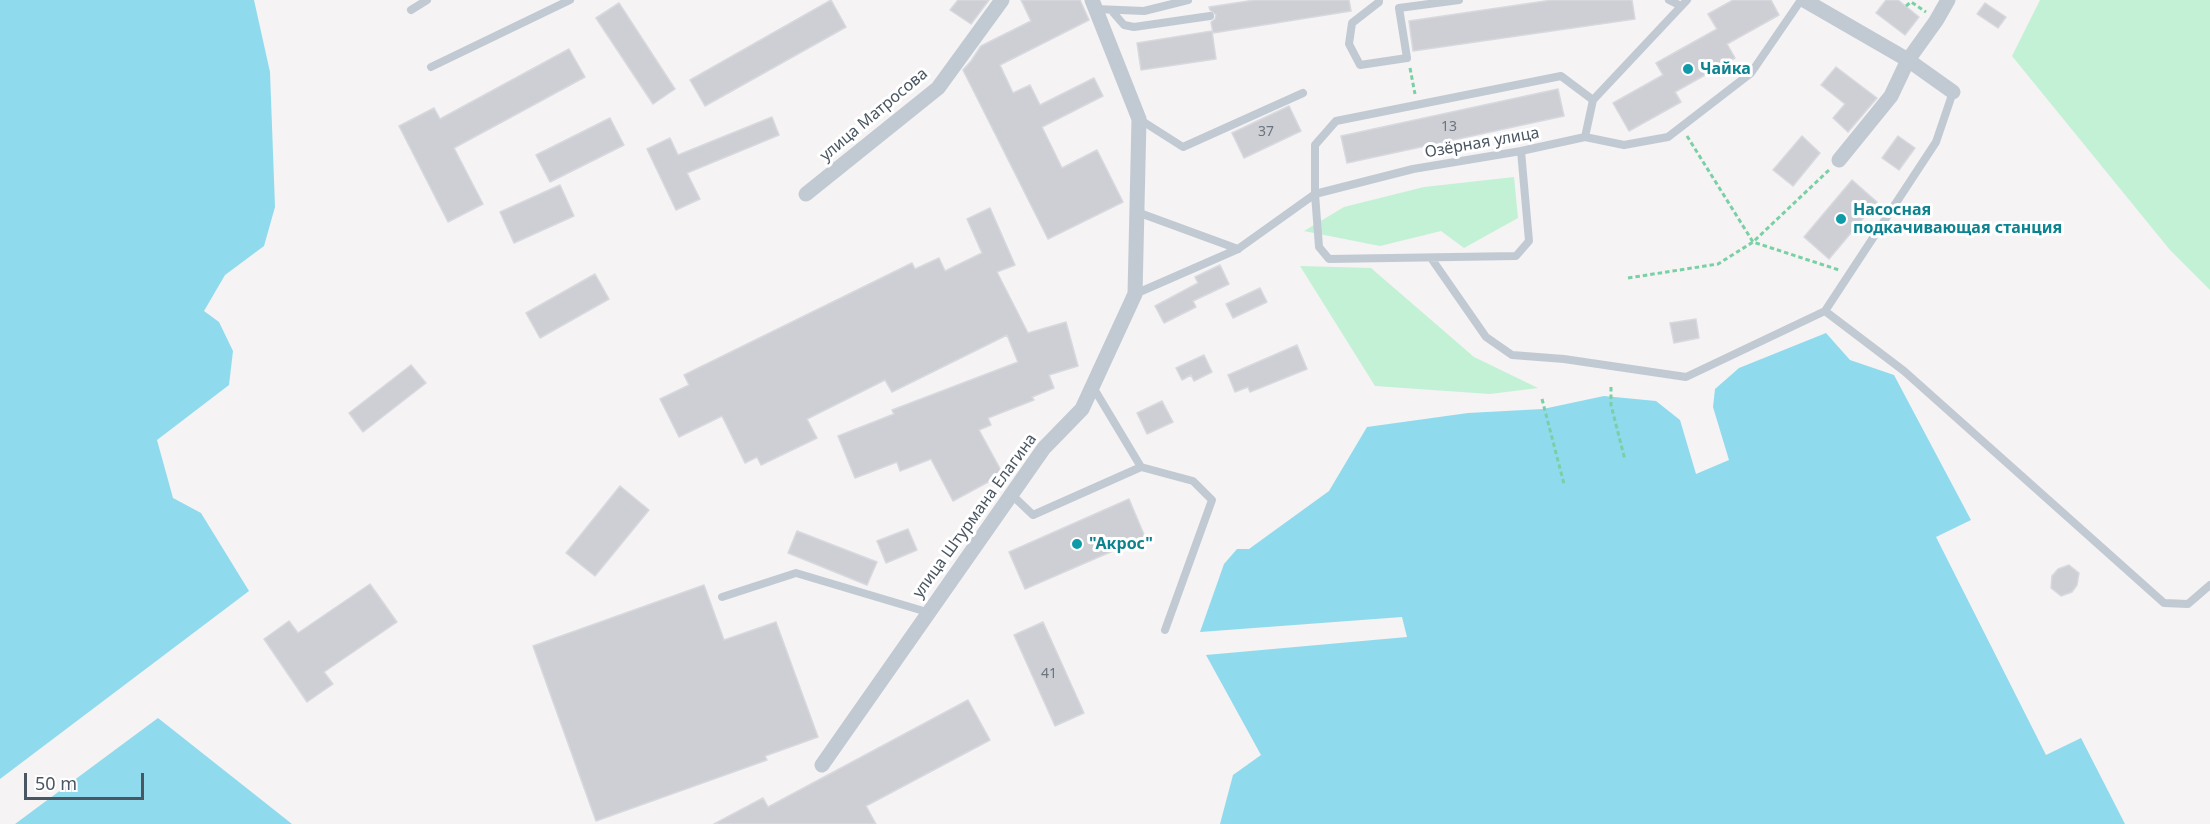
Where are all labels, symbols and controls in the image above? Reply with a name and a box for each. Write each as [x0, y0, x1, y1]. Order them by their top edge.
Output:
place label: Чайка [1700, 59, 1751, 79]
marker: Чайка [1681, 62, 1695, 76]
street label: улица Матросова [816, 64, 932, 166]
house number: 13 [1441, 119, 1457, 135]
street label: Озёрная улица [1423, 123, 1541, 163]
house number: 37 [1258, 124, 1274, 140]
place label: Насосная подкачивающая станция [1853, 200, 2062, 238]
marker: Насосная подкачивающая станция [1834, 212, 1848, 226]
street label: улица Штурмана Елагина [909, 430, 1041, 602]
place label: "Акрос" [1089, 534, 1153, 554]
marker: "Акрос" [1070, 537, 1084, 551]
house number: 41 [1041, 666, 1057, 682]
scale bar [27, 761, 147, 799]
text: 50 m [35, 771, 77, 795]

